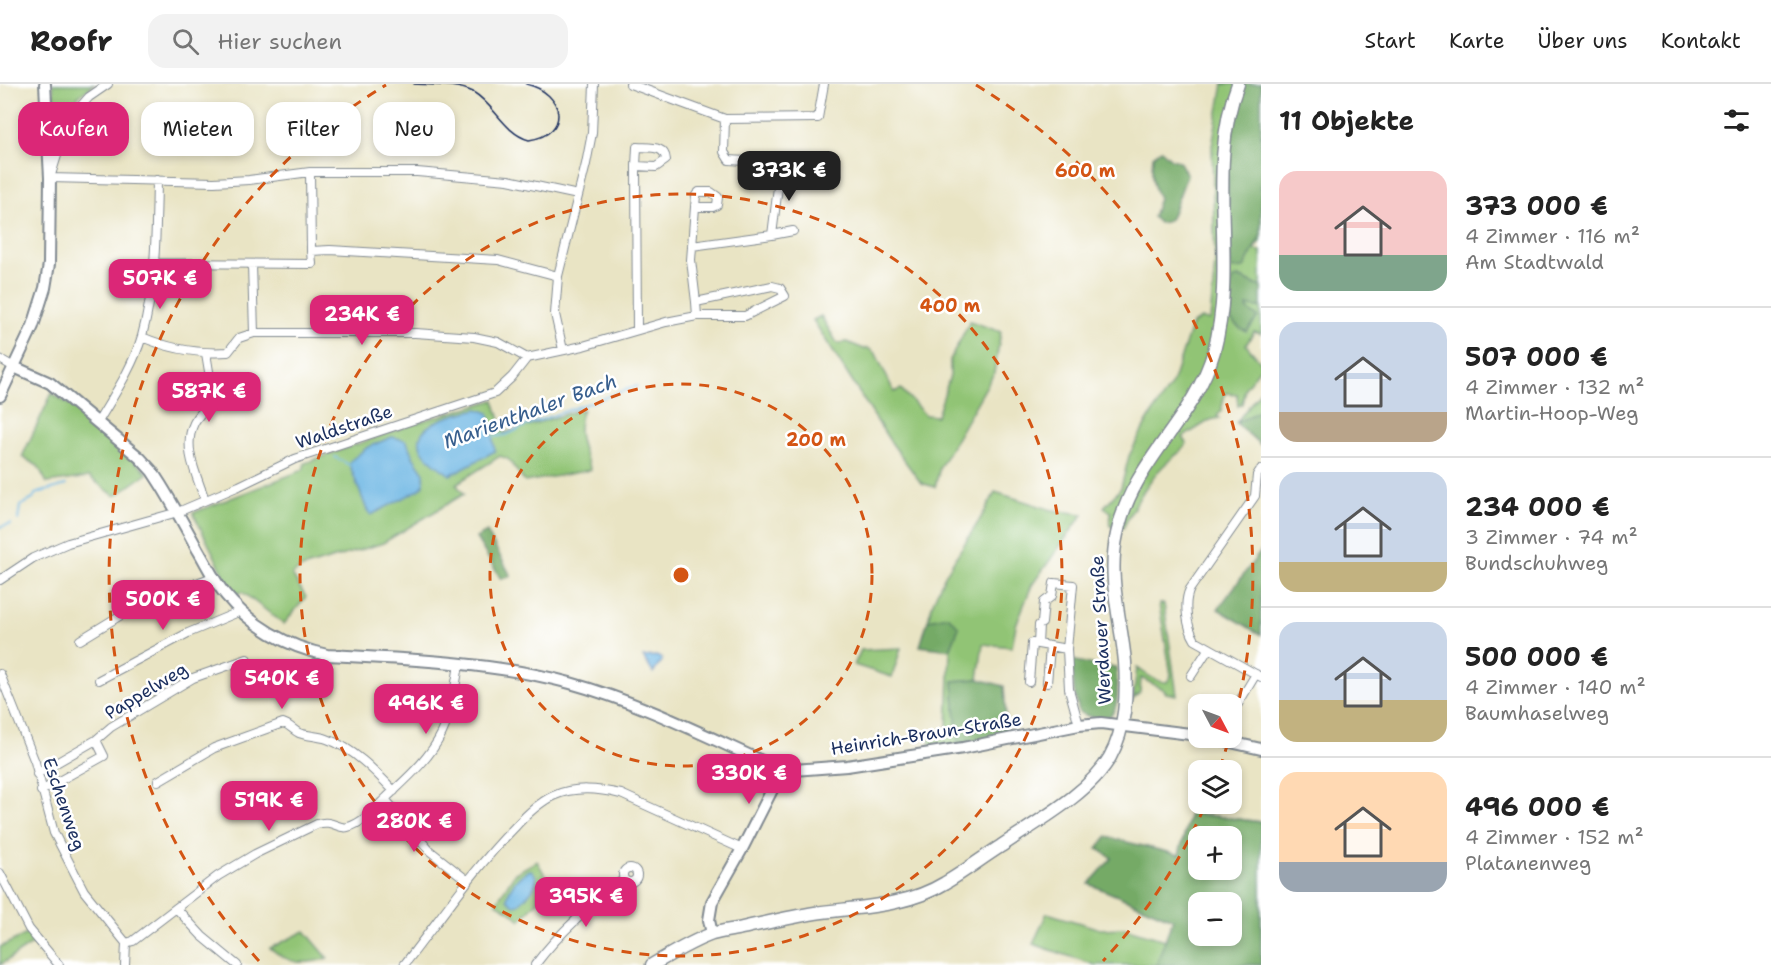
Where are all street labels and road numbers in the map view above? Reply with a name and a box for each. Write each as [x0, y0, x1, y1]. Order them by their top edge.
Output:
street label: Waldstraße [292, 399, 396, 455]
street label: Werdauer Straße [1085, 555, 1117, 705]
street label: Pappelweg [100, 657, 192, 725]
street label: Heinrich-Braun-Straße [829, 707, 1023, 761]
street label: Eschenweg [37, 754, 91, 854]

